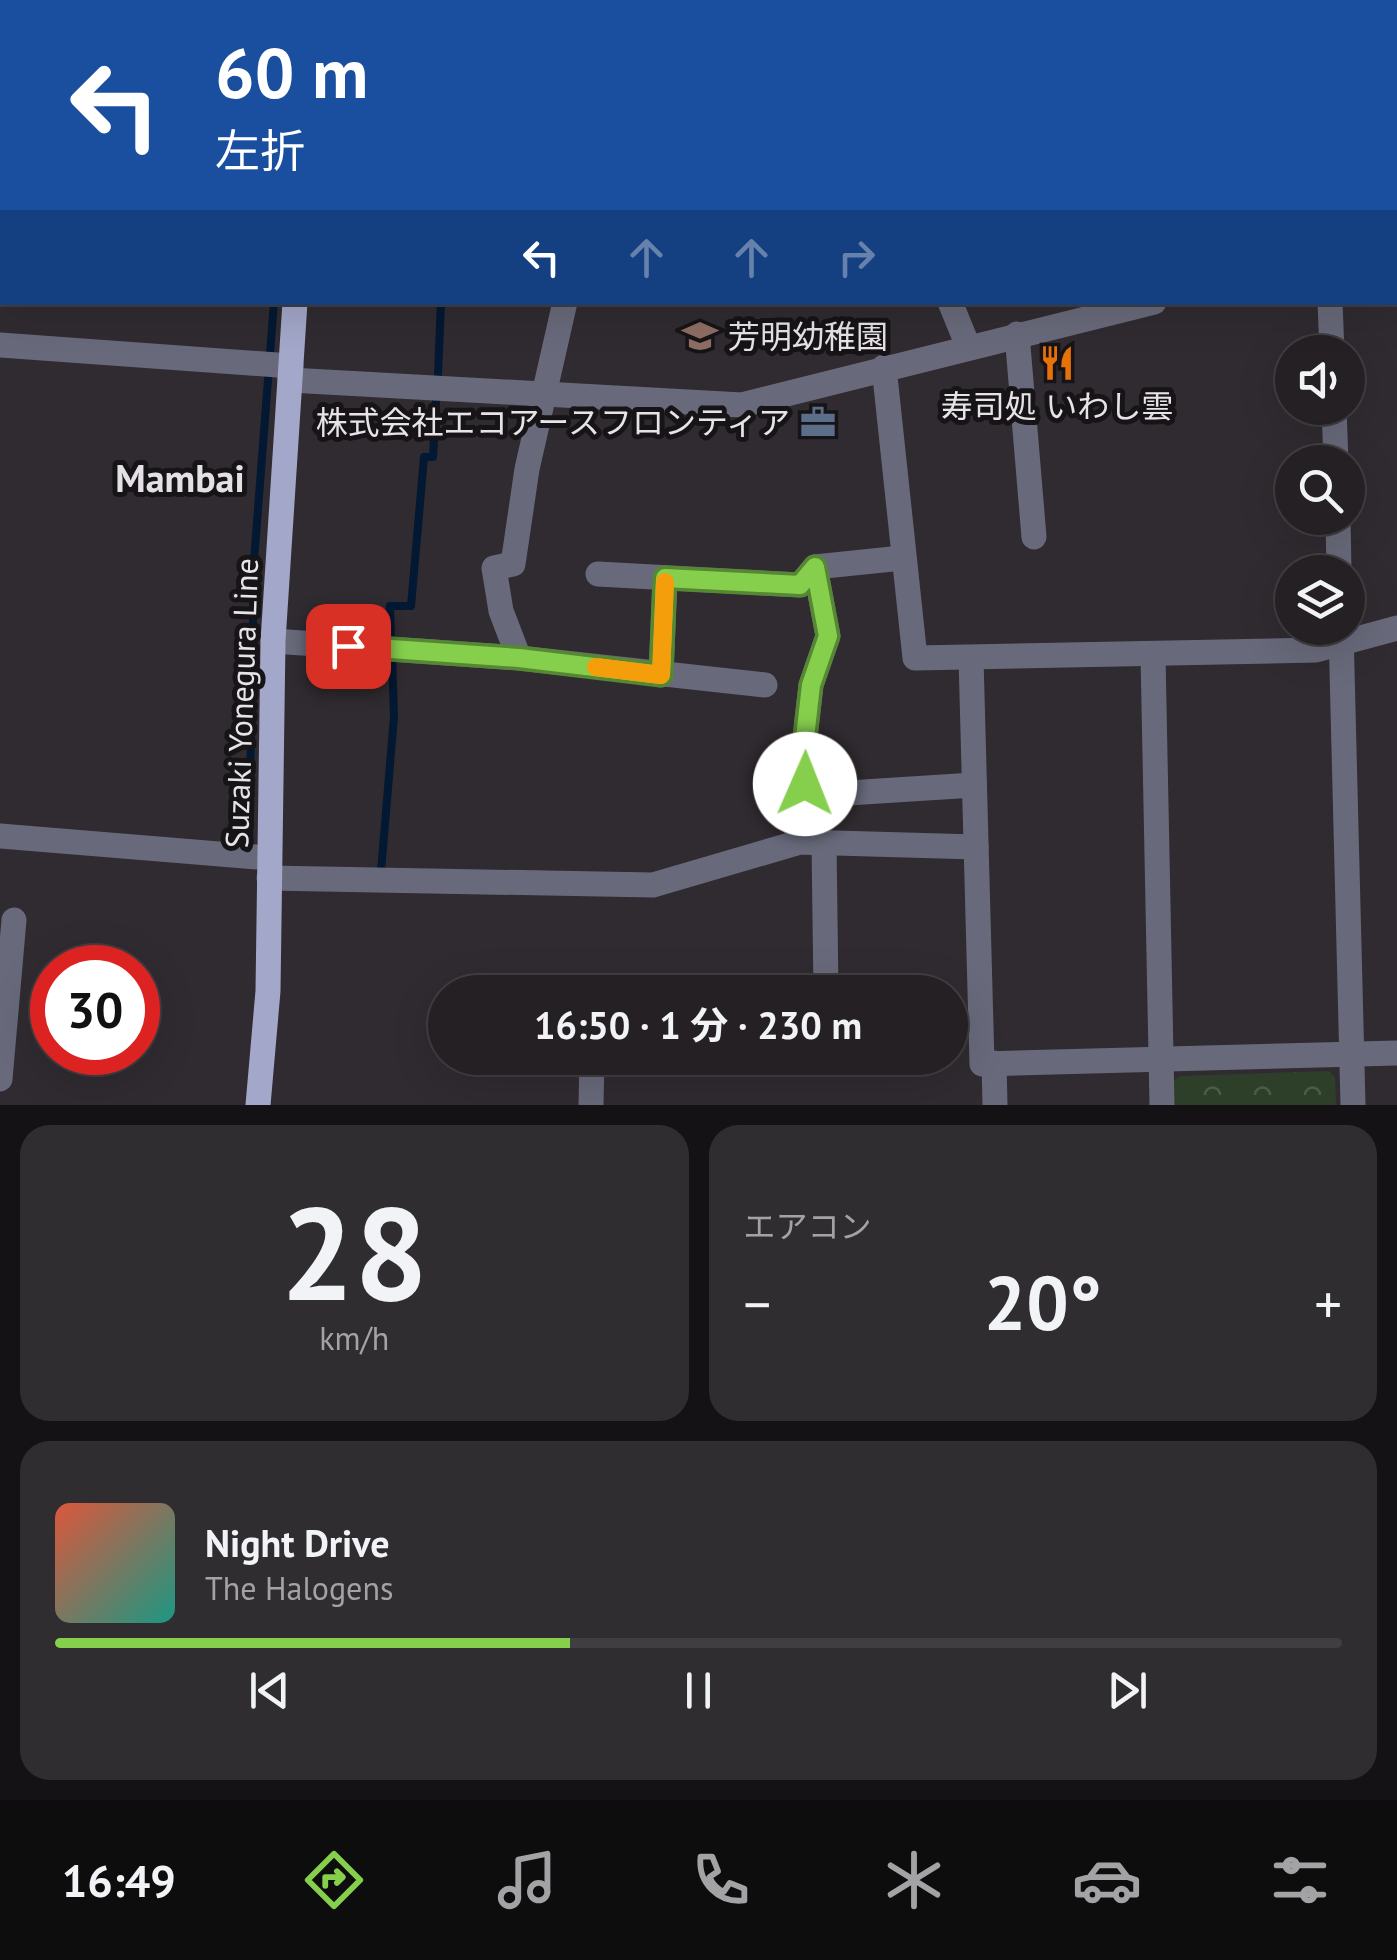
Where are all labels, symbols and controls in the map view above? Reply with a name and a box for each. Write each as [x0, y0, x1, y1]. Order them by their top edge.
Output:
text: 60 m [215, 27, 368, 117]
icon: left [50, 40, 180, 170]
text: 左折 [215, 121, 305, 179]
icon: left [514, 230, 569, 285]
icon: ahead [619, 230, 674, 285]
icon: ahead [724, 230, 779, 285]
icon: right [829, 230, 884, 285]
place label: 芳明幼稚園 [728, 315, 888, 357]
school or university icon: 芳明幼稚園 [681, 317, 719, 355]
map controls [1275, 335, 1365, 645]
button: sound [1275, 335, 1365, 425]
restaurant icon: 寿司処 いわし雲 [1038, 344, 1076, 382]
place label: 寿司処 いわし雲 [941, 385, 1173, 427]
place label: 株式会社エコアースフロンティア [315, 401, 790, 443]
office icon: 株式会社エコアースフロンティア [799, 403, 837, 441]
button: search [1275, 445, 1365, 535]
district label: Mambai [115, 453, 245, 502]
button: layers [1275, 555, 1365, 645]
street label: Suzaki Yonegura Line [215, 557, 267, 849]
pin [306, 604, 391, 689]
icon: arrive [321, 619, 376, 674]
position arrow [753, 732, 857, 836]
speed limit sign: 30 [30, 945, 160, 1075]
text: 16:50 · 1 分 · 230 m [534, 1000, 862, 1049]
text: 28 [281, 1168, 428, 1336]
text: エアコン [744, 1205, 872, 1247]
text: 20° [984, 1254, 1102, 1351]
text: − [744, 1268, 771, 1339]
text: + [1314, 1268, 1342, 1339]
text: km/h [319, 1317, 389, 1359]
text: Night Drive [205, 1518, 389, 1567]
text: The Halogens [205, 1567, 393, 1609]
icon: previous [242, 1663, 297, 1718]
icon: pause [671, 1663, 726, 1718]
icon: next [1100, 1663, 1155, 1718]
icon: directions [299, 1845, 369, 1915]
icon: music [492, 1845, 562, 1915]
icon: phone [686, 1845, 756, 1915]
icon: climate [879, 1845, 949, 1915]
icon: car [1072, 1845, 1142, 1915]
icon: filters [1265, 1845, 1335, 1915]
text: 16:49 [62, 1851, 176, 1909]

